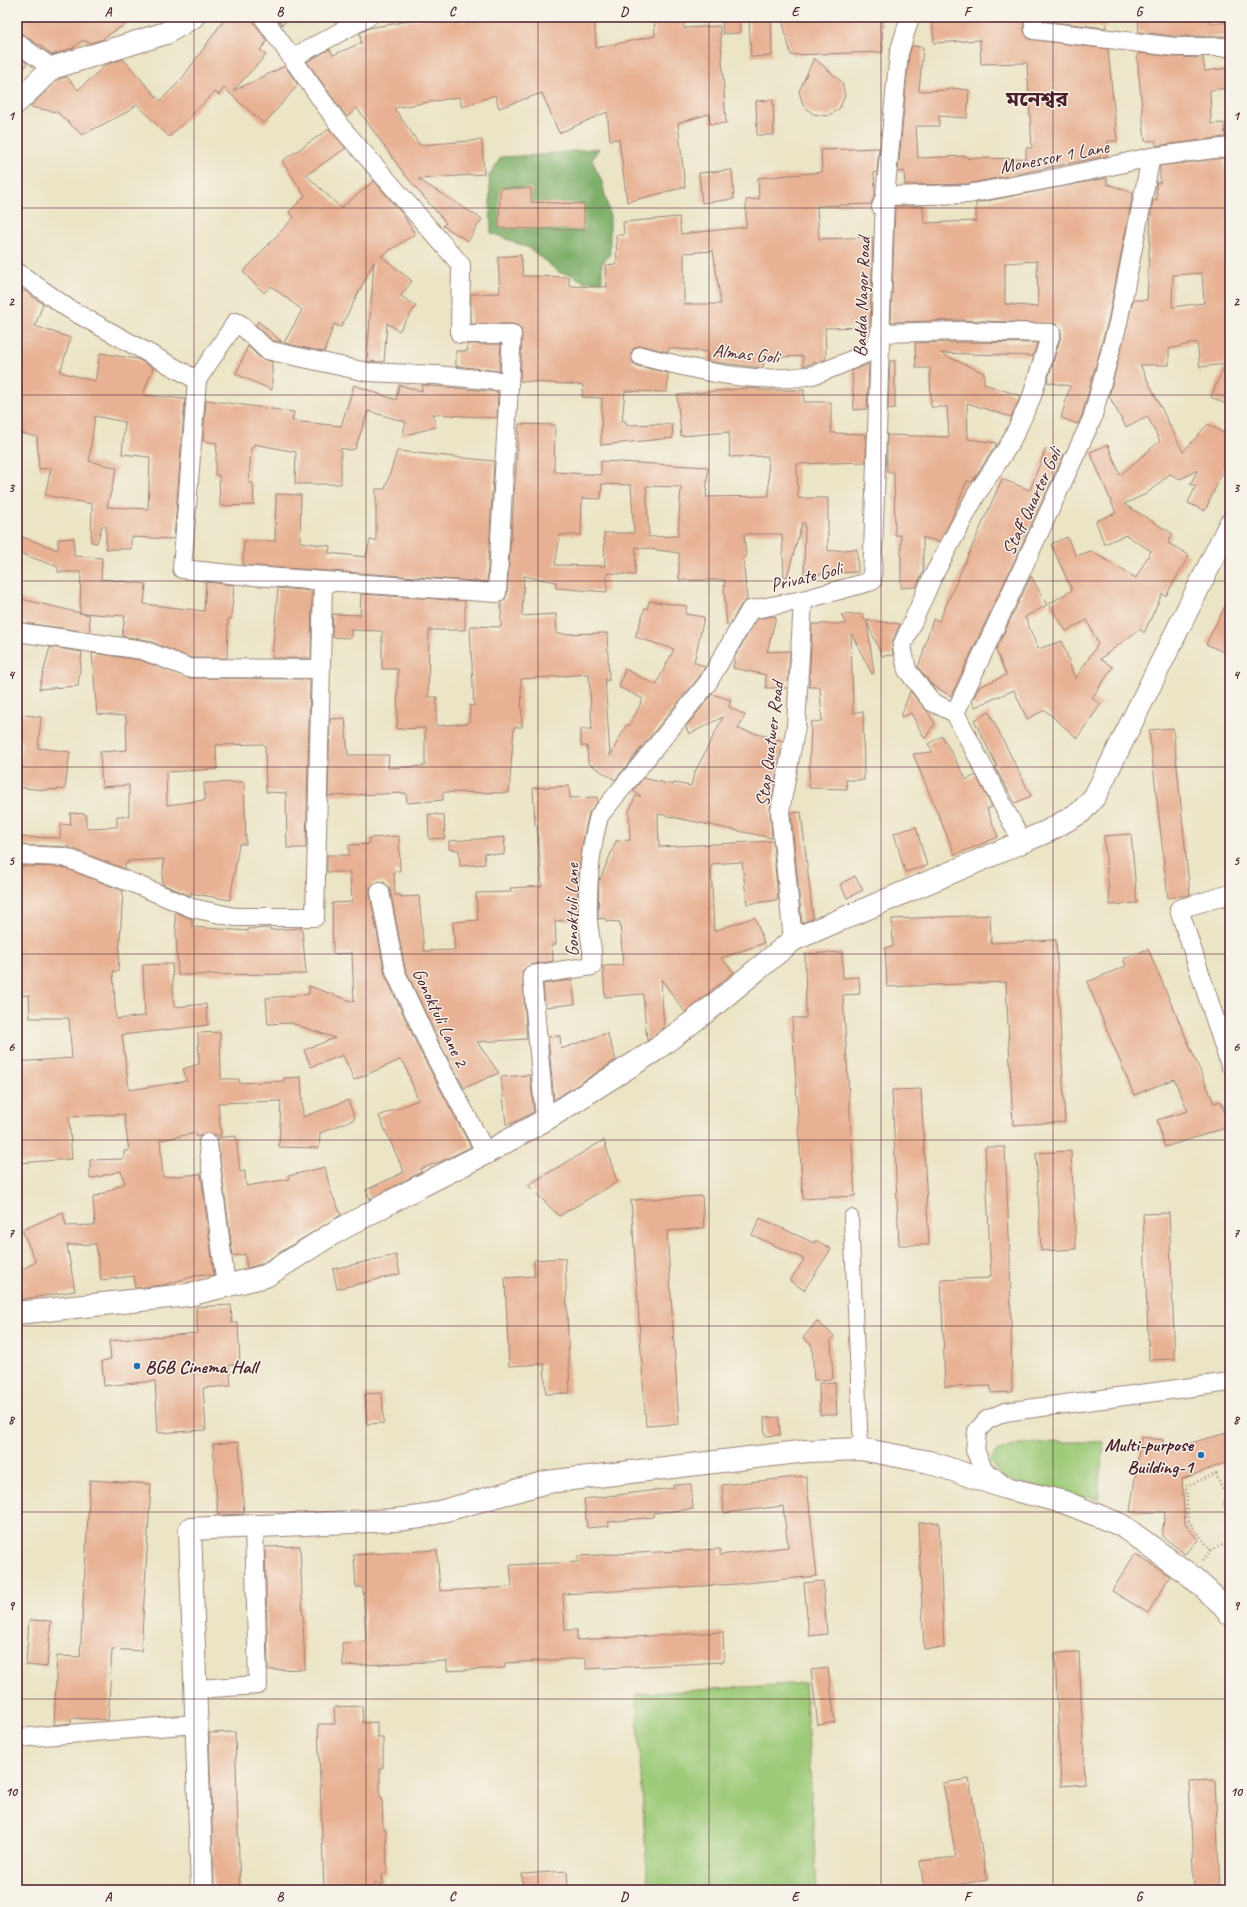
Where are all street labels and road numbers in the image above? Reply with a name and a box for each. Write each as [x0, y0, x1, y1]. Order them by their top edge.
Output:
street label: Monessor 1 Lane [998, 134, 1112, 179]
street label: Badda Nagor Road [848, 233, 876, 357]
street label: Almas Goli [712, 339, 783, 370]
street label: Staff Quarter Goli [997, 442, 1068, 559]
street label: Private Goli [768, 556, 847, 597]
street label: Stap Quatwer Road [750, 678, 790, 808]
street label: Gonoktuli Lane [560, 862, 584, 957]
street label: Gonoktuli Lane 2 [407, 964, 474, 1072]

